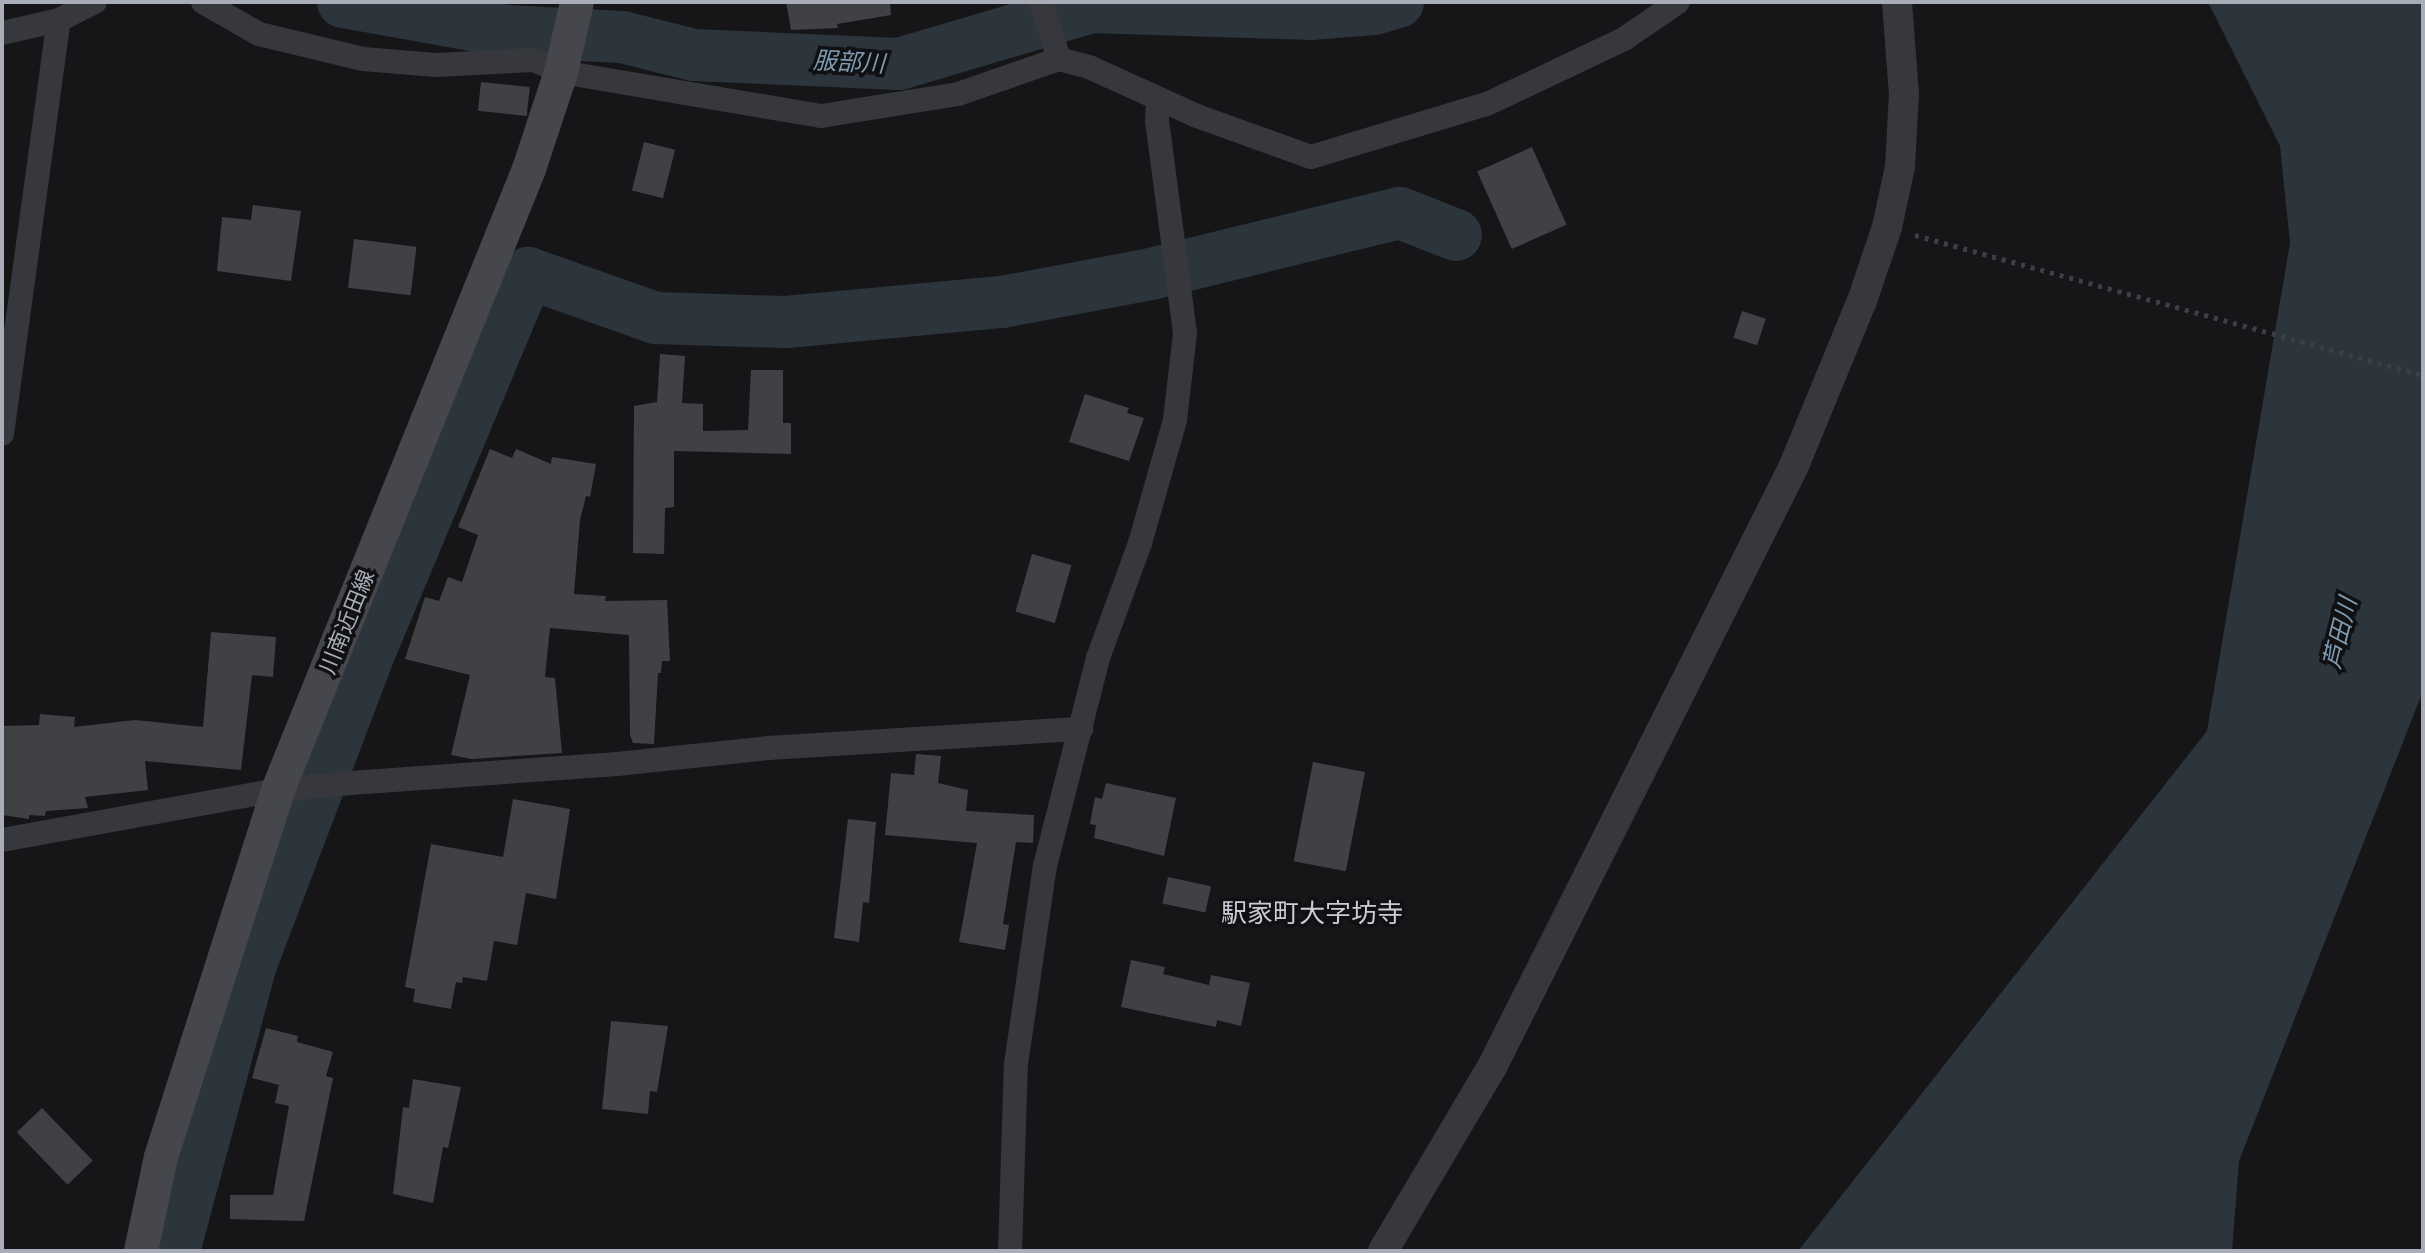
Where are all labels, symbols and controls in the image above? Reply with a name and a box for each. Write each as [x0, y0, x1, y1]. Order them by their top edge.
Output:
water label: 服部川 [812, 46, 886, 78]
street label: 川南近田線 [314, 566, 380, 678]
water label: 芦田川 [2317, 595, 2363, 671]
district label: 駅家町大字坊寺 [1221, 898, 1403, 930]

